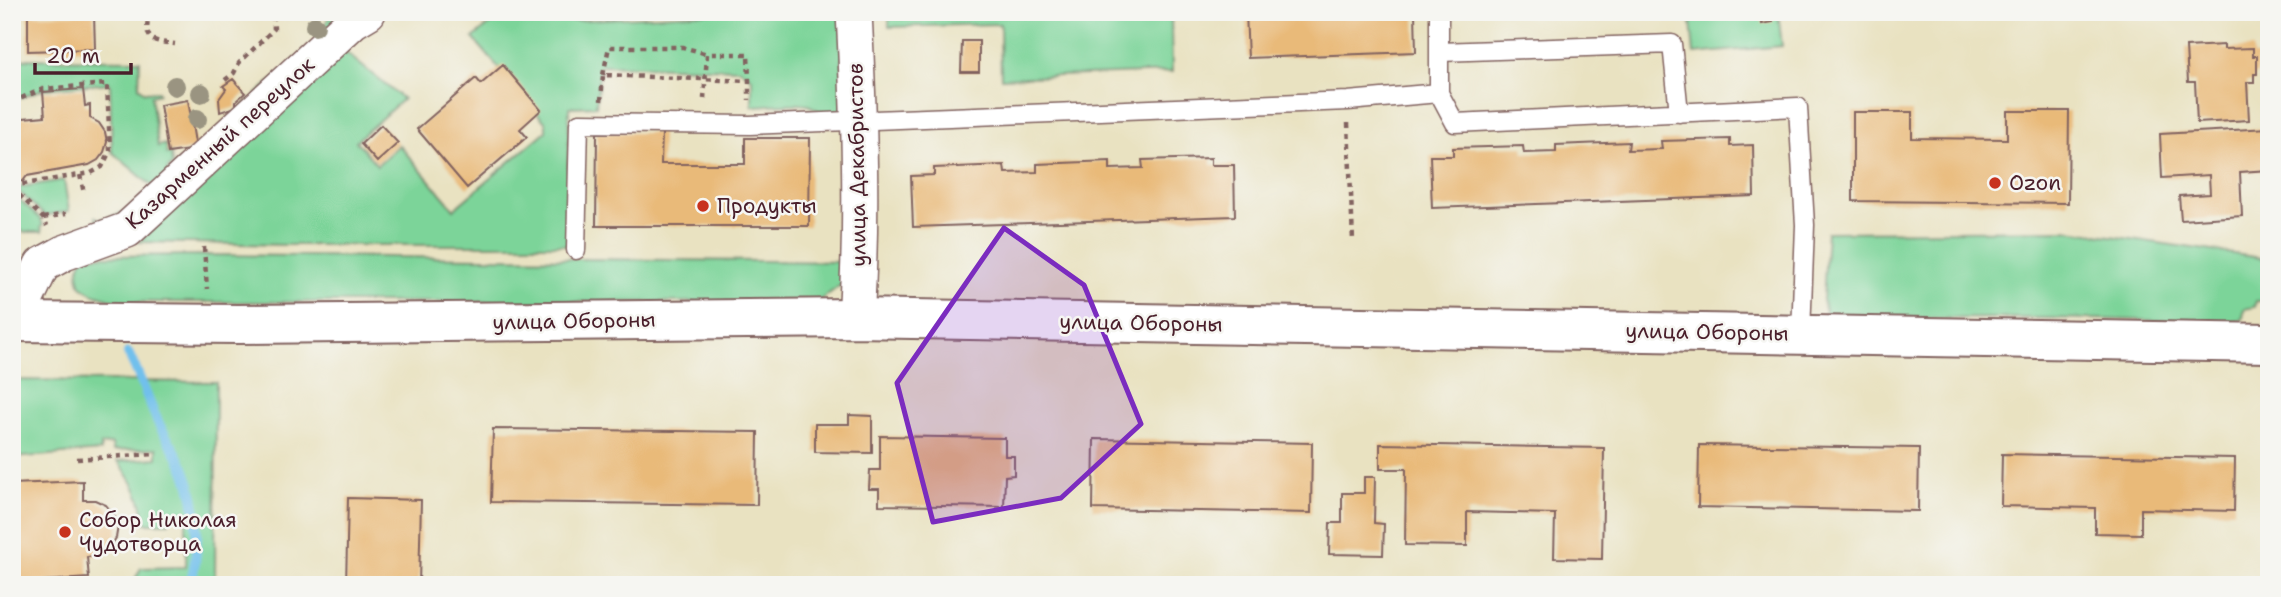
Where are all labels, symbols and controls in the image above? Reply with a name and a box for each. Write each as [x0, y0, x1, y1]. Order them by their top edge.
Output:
scale bar [35, 32, 131, 76]
text: 20 m [46, 42, 100, 70]
street label: Казарменный переулок [120, 51, 320, 235]
street label: улица Декабристов [841, 63, 873, 267]
place label: Ozon [2009, 169, 2061, 197]
marker: Ozon [1987, 175, 2003, 191]
place label: Продукты [717, 192, 817, 220]
marker: Продукты [695, 198, 711, 214]
street label: улица Обороны [492, 306, 656, 336]
street label: улица Обороны [1059, 308, 1223, 338]
street label: улица Обороны [1625, 317, 1789, 347]
place label: Собор Николая Чудотворца [79, 506, 237, 558]
marker: Собор Николая Чудотворца [57, 524, 73, 540]

